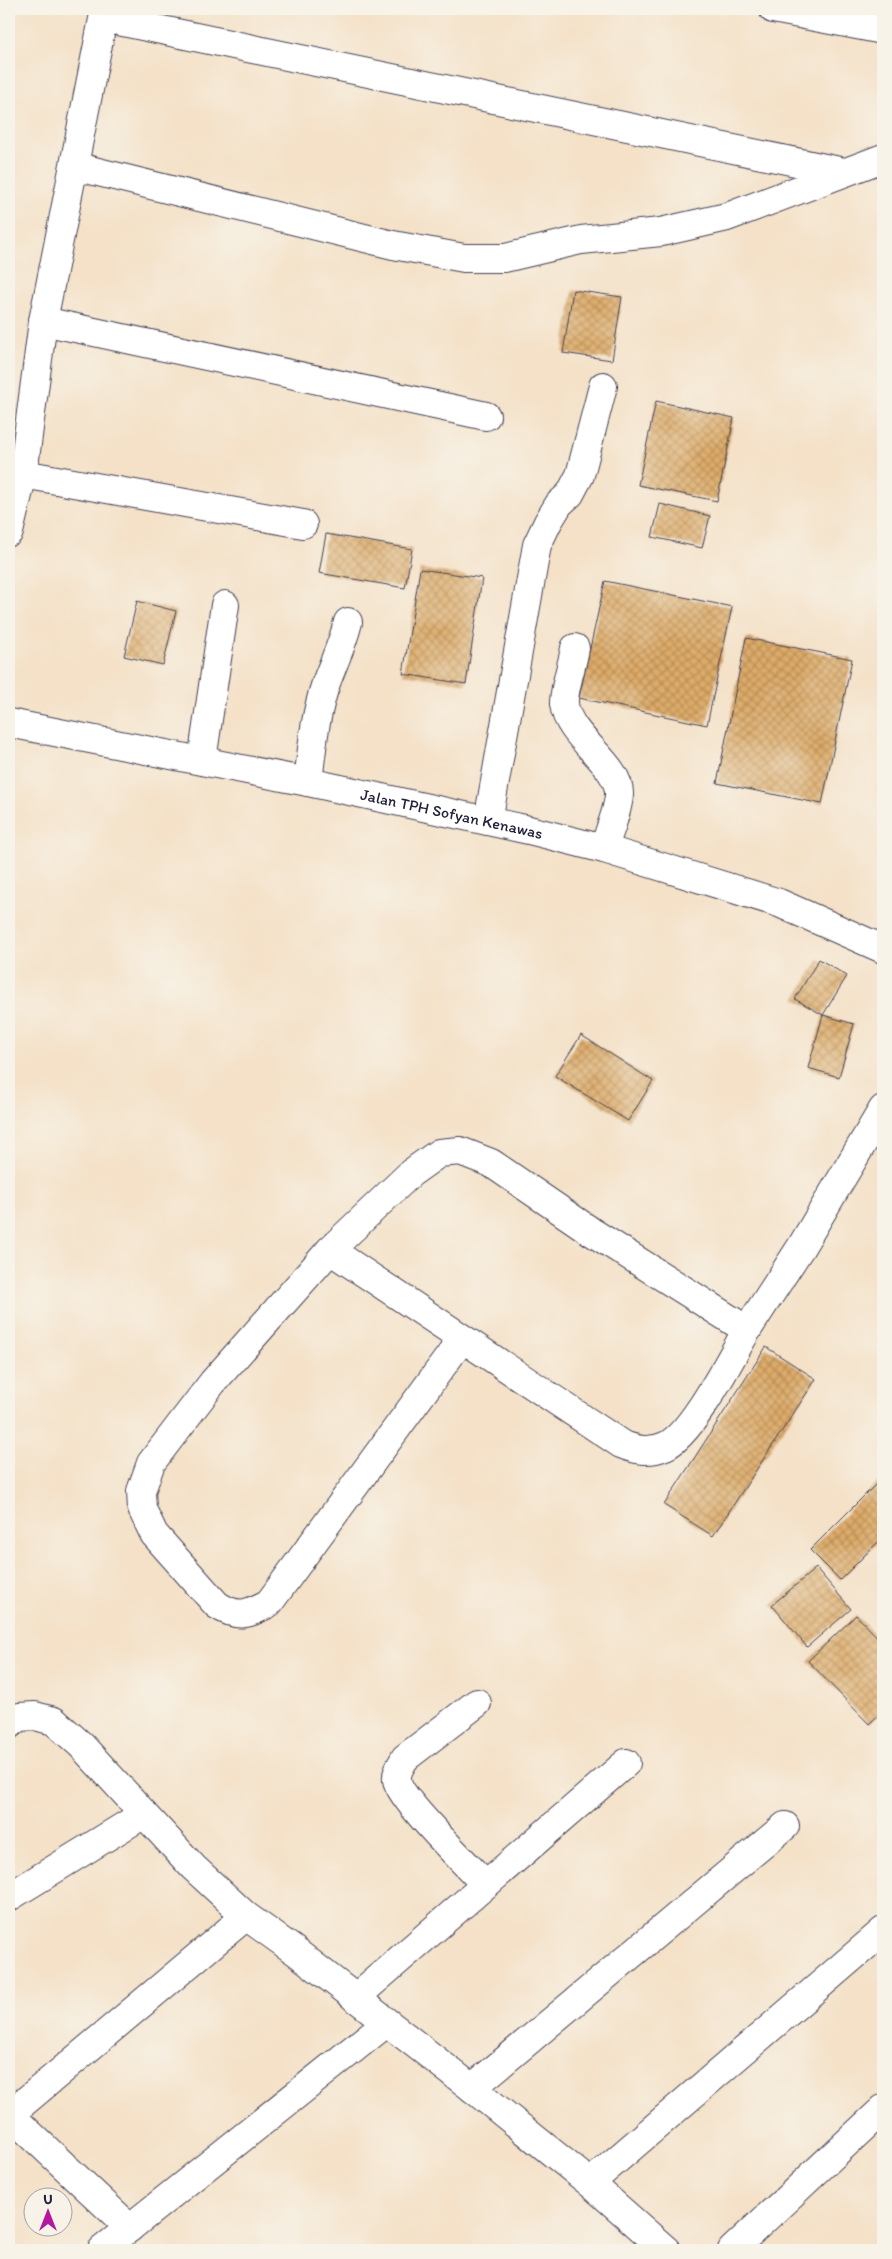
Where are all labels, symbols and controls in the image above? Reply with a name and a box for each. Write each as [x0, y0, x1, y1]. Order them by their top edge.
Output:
street label: Jalan TPH Sofyan Kenawas [359, 785, 545, 843]
north arrow [22, 2186, 72, 2236]
text: U [43, 2191, 53, 2208]

